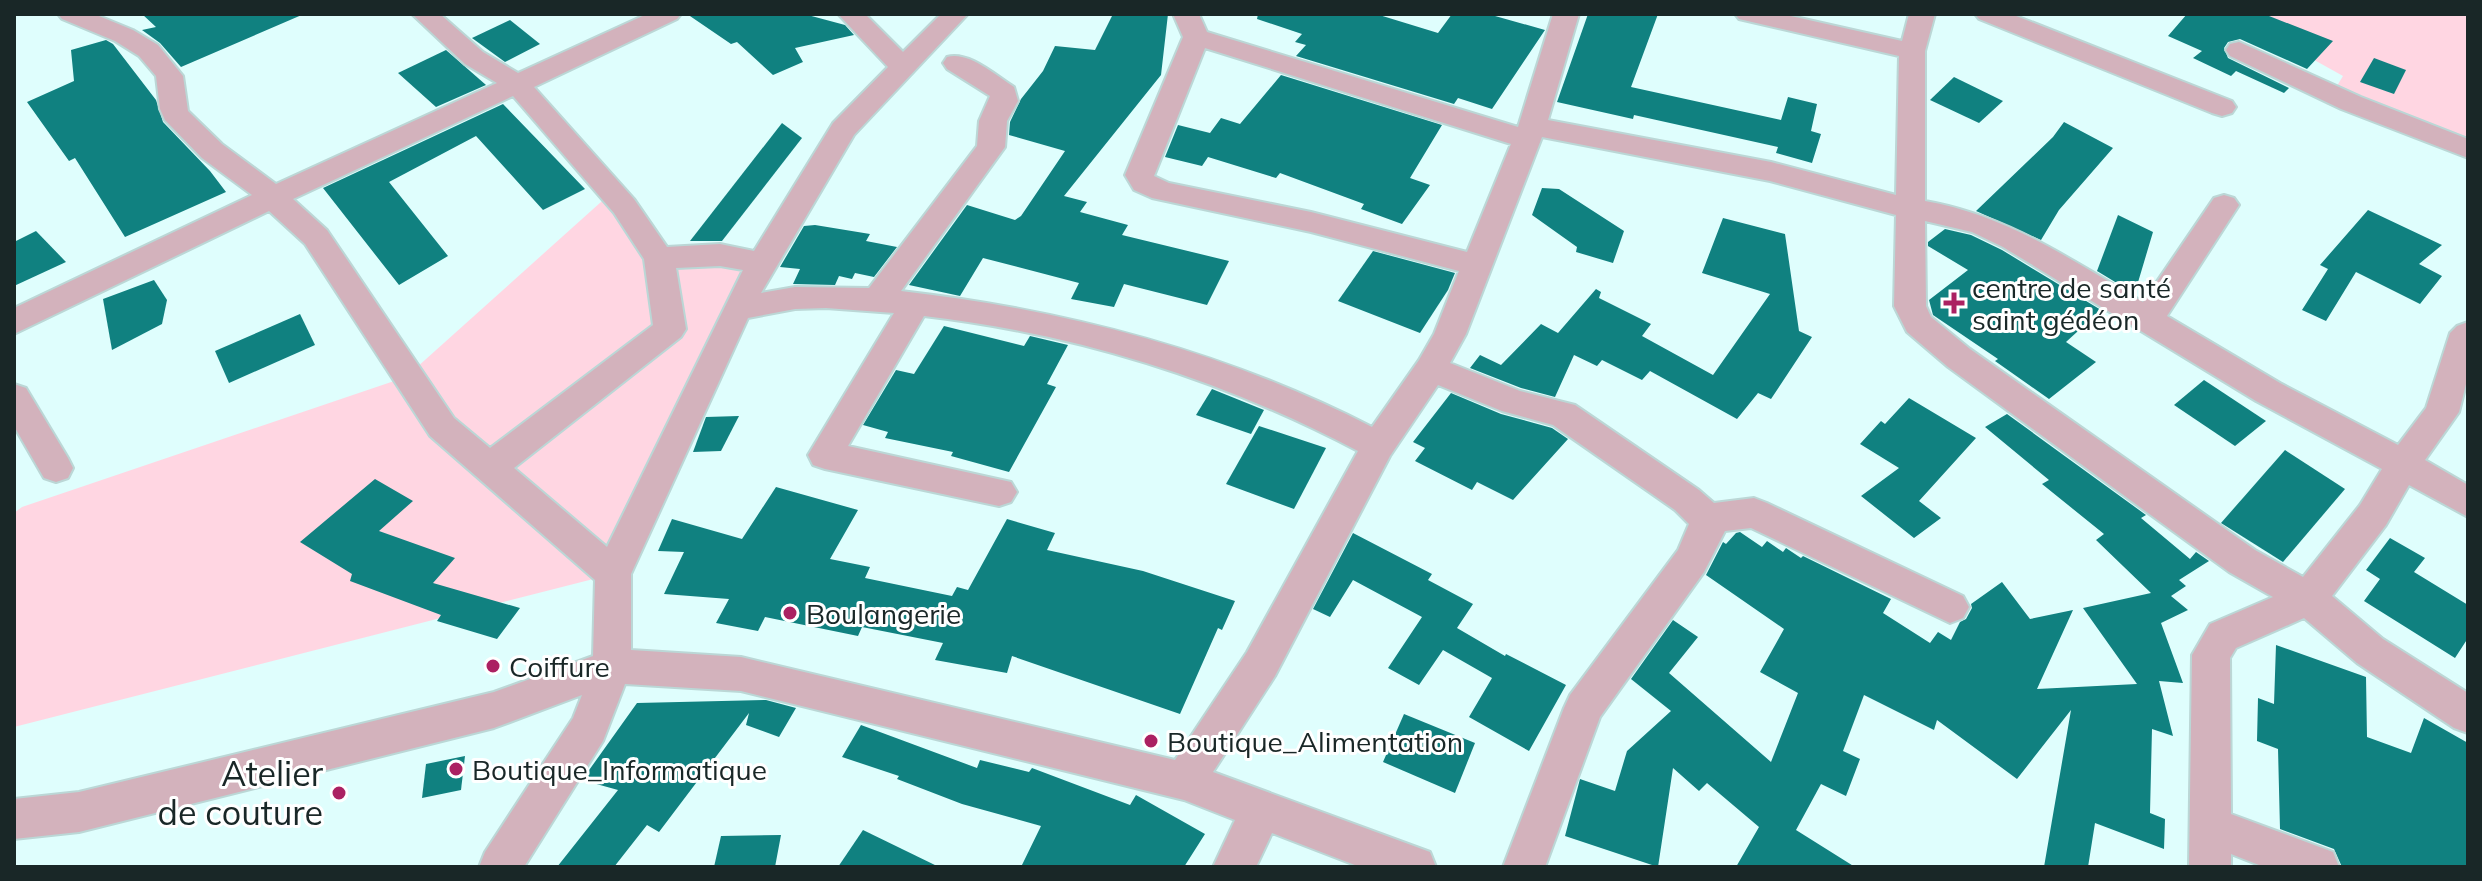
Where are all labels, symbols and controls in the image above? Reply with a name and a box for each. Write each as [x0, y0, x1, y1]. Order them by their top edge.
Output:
place label: centre de santé saint gédéon [1972, 270, 2171, 337]
marker: centre de santé saint gédéon [1943, 292, 1965, 314]
place label: Boulangerie [806, 596, 961, 631]
marker: Boulangerie [781, 604, 799, 622]
place label: Coiffure [509, 649, 610, 684]
marker: Coiffure [484, 657, 502, 675]
place label: Boutique_Alimentation [1167, 724, 1463, 759]
marker: Boutique_Alimentation [1142, 732, 1160, 750]
place label: Atelier de couture [158, 752, 324, 834]
place label: Boutique_Informatique [472, 752, 767, 787]
marker: Boutique_Informatique [447, 760, 465, 778]
marker: Atelier de couture [330, 784, 348, 802]

